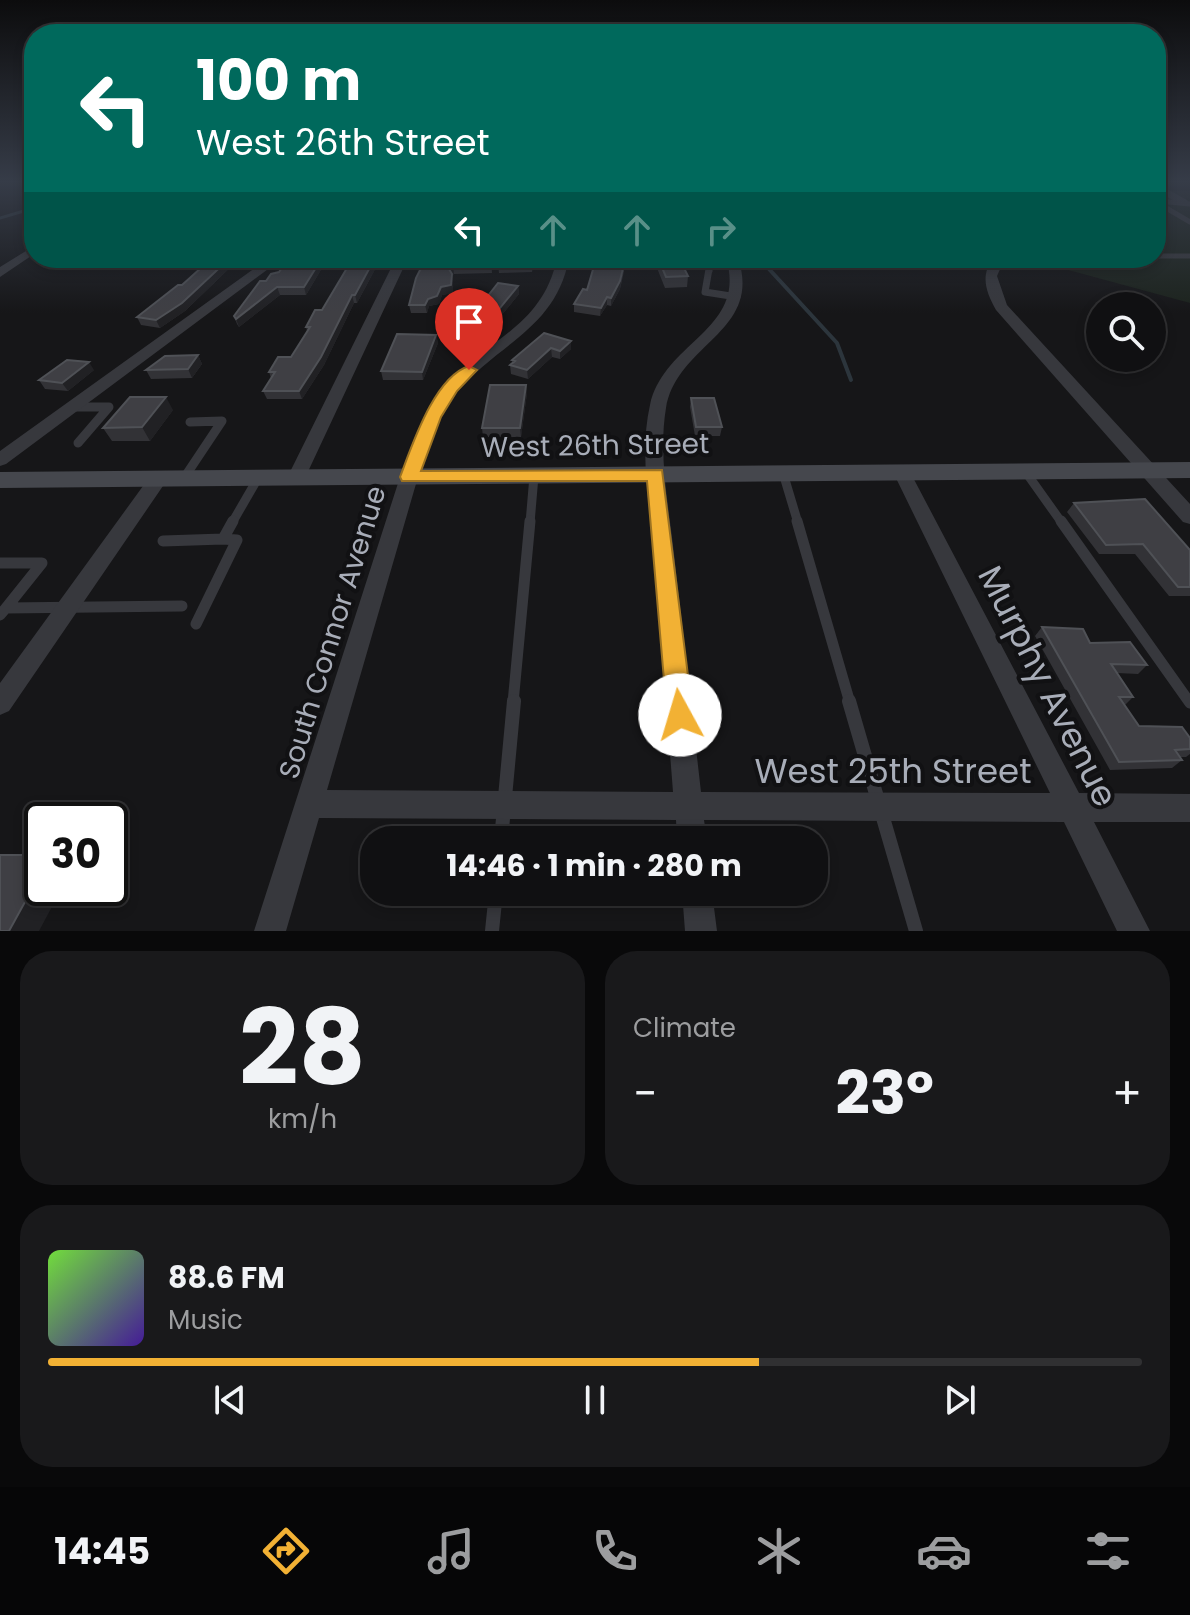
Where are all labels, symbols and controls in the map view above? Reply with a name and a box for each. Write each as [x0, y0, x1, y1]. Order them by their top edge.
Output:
text: 100 m [196, 41, 361, 120]
icon: left [64, 56, 168, 160]
text: West 26th Street [196, 117, 490, 168]
icon: left [447, 208, 491, 252]
icon: ahead [531, 208, 575, 252]
icon: ahead [615, 208, 659, 252]
icon: right [699, 208, 743, 252]
pin [435, 288, 503, 370]
map controls [1086, 292, 1166, 372]
button: search [1086, 292, 1166, 372]
icon: arrive [447, 300, 491, 344]
street label: West 26th Street [480, 424, 710, 467]
street label: South Connor Avenue [269, 481, 396, 783]
street label: Murphy Avenue [967, 557, 1129, 815]
position arrow [638, 673, 722, 757]
street label: West 25th Street [754, 747, 1032, 795]
speed limit sign: 30 [24, 802, 128, 906]
text: 14:46 · 1 min · 280 m [446, 844, 742, 887]
text: 28 [239, 975, 366, 1120]
text: Climate [633, 1010, 736, 1046]
text: 23° [835, 1051, 934, 1135]
text: − [633, 1063, 657, 1124]
text: + [1112, 1063, 1142, 1124]
text: km/h [268, 1101, 337, 1137]
text: 88.6 FM [168, 1256, 285, 1299]
text: Music [168, 1302, 243, 1338]
icon: previous [208, 1378, 252, 1422]
icon: pause [573, 1378, 617, 1422]
icon: next [938, 1378, 982, 1422]
icon: directions [258, 1523, 314, 1579]
icon: music [423, 1523, 479, 1579]
icon: phone [587, 1523, 643, 1579]
icon: climate [751, 1523, 807, 1579]
icon: car [916, 1523, 972, 1579]
icon: filters [1080, 1523, 1136, 1579]
text: 14:45 [54, 1526, 150, 1577]

